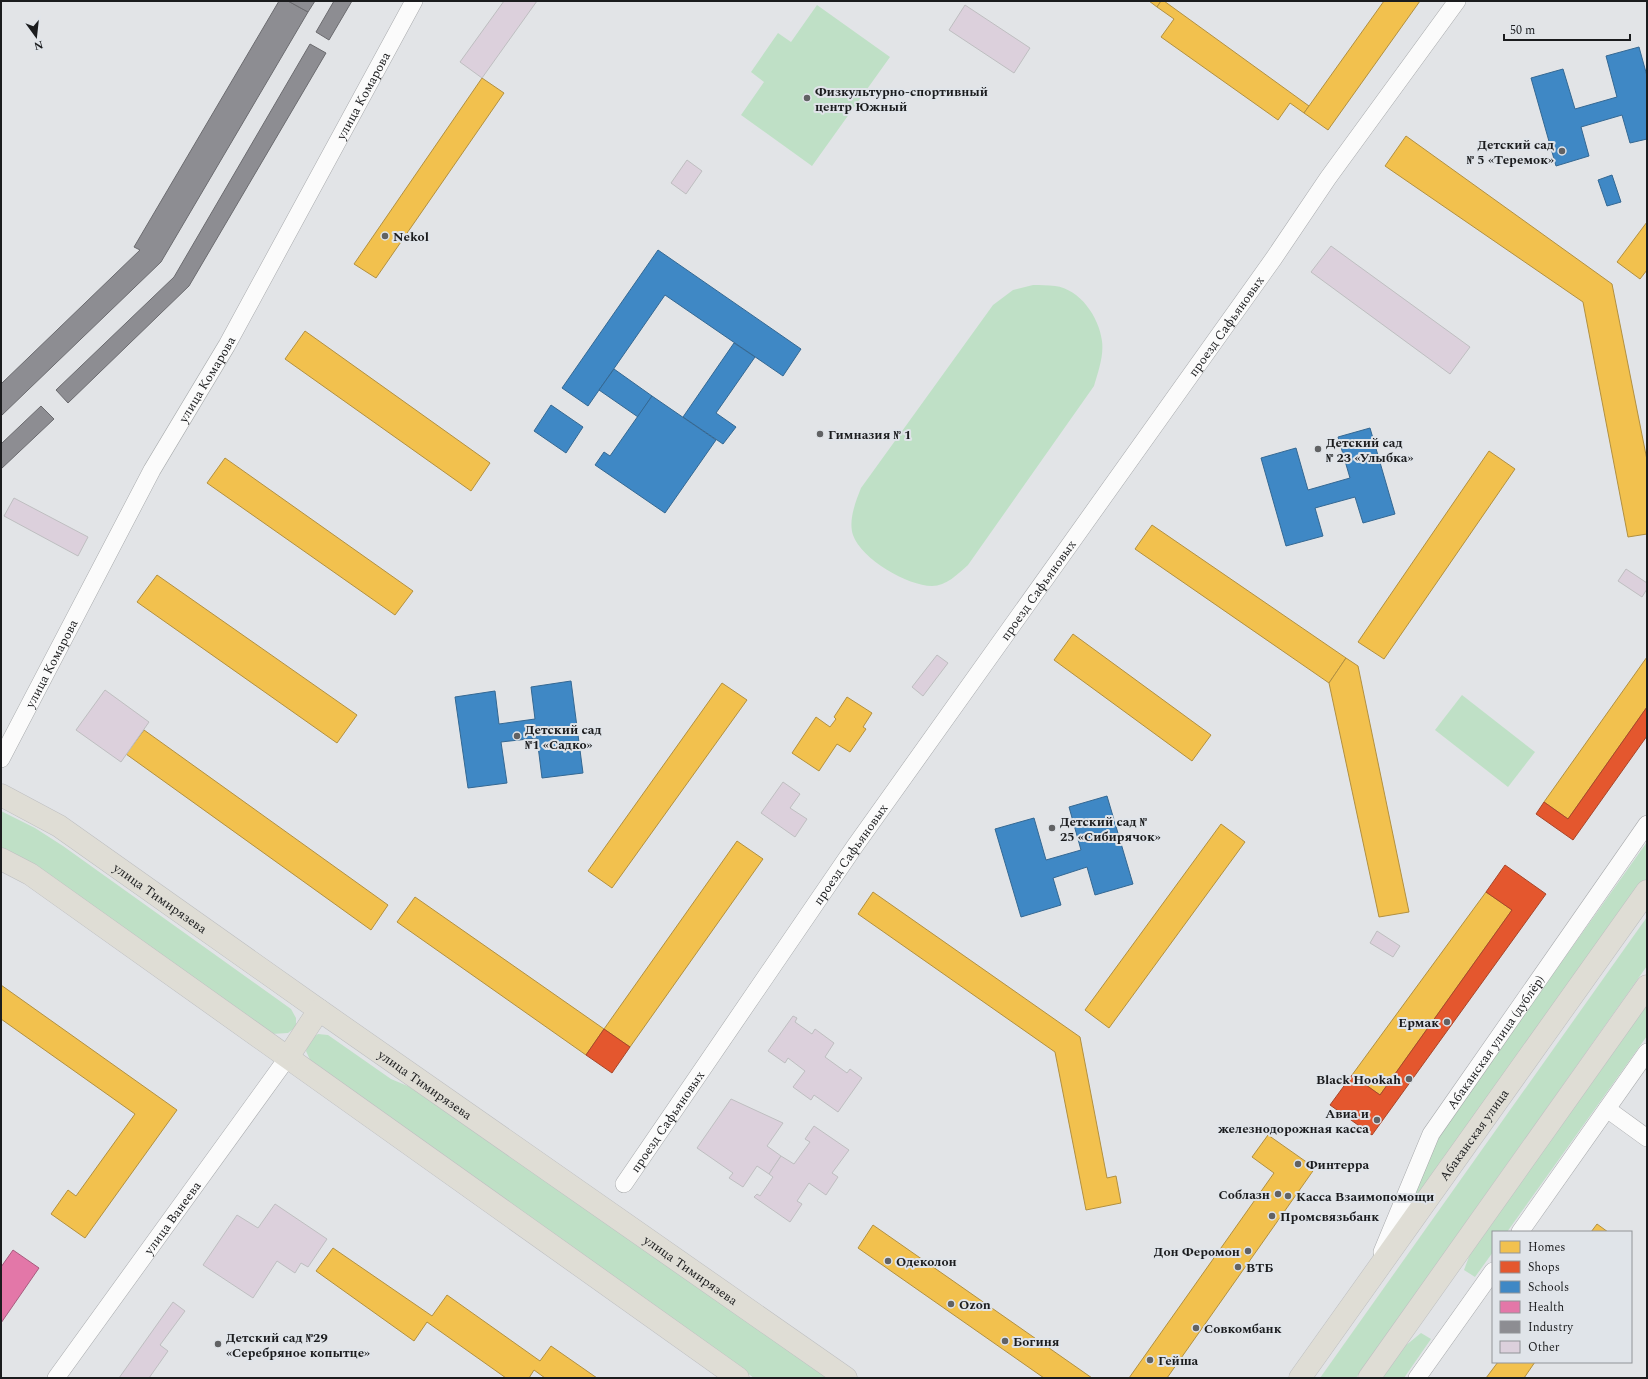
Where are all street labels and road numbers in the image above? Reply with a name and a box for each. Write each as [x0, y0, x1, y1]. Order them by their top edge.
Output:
street label: улица Комарова [331, 48, 396, 144]
street label: проезд Сафьяновых [1184, 271, 1270, 381]
street label: улица Комарова [173, 332, 241, 428]
street label: проезд Сафьяновых [995, 535, 1082, 645]
street label: улица Комарова [20, 615, 84, 713]
street label: проезд Сафьяновых [808, 799, 894, 909]
street label: улица Тимирязева [108, 858, 212, 939]
street label: Абаканская улица (дублёр) [1442, 971, 1550, 1114]
street label: улица Тимирязева [373, 1044, 477, 1125]
street label: проезд Сафьяновых [626, 1066, 710, 1177]
street label: Абаканская улица [1435, 1084, 1514, 1185]
street label: улица Ванеева [139, 1177, 207, 1260]
street label: улица Тимирязева [638, 1230, 742, 1311]

